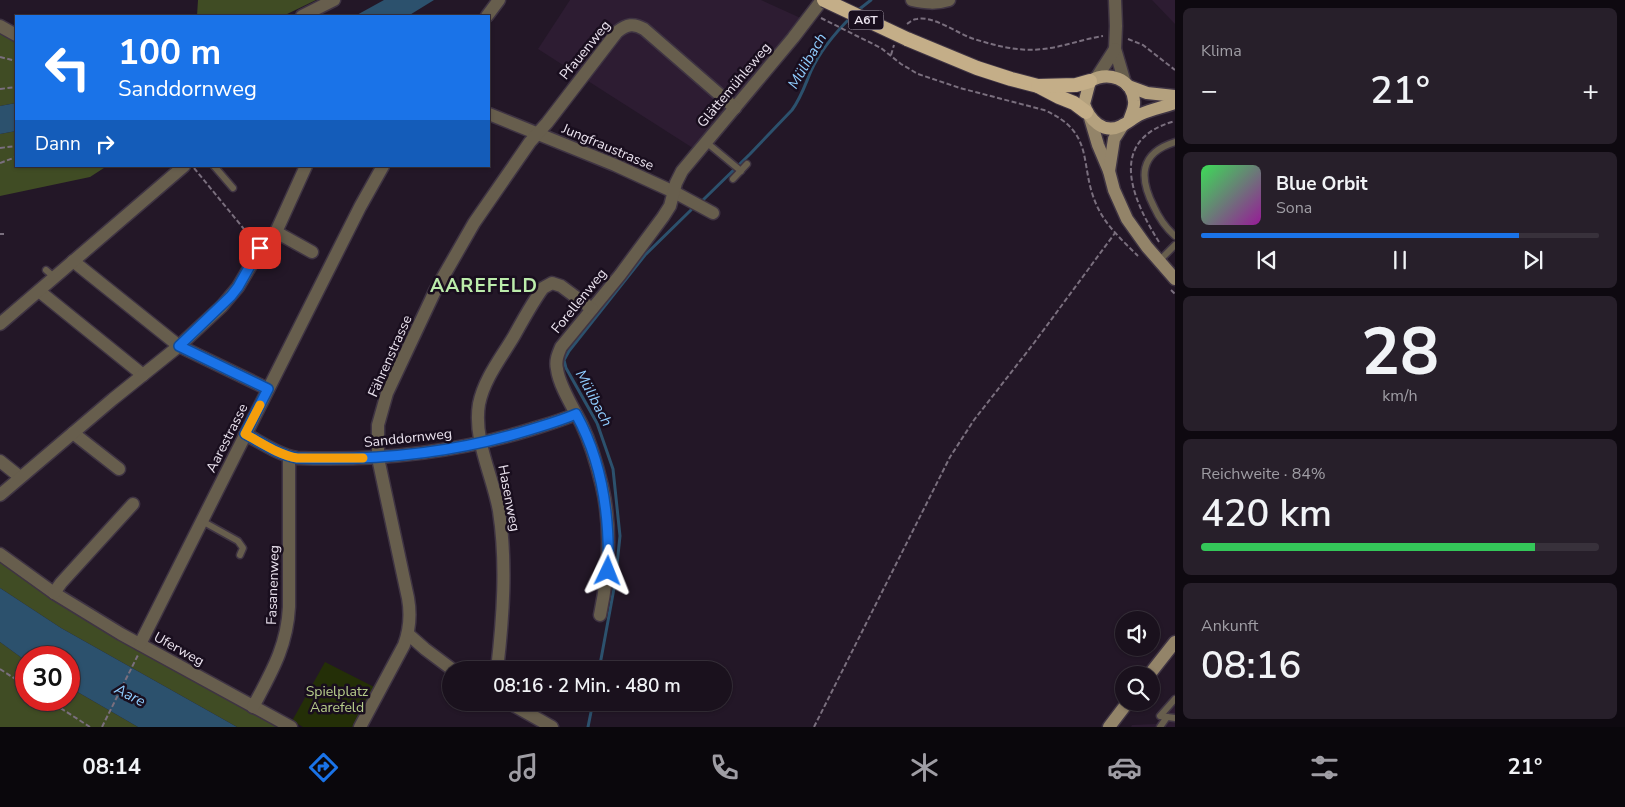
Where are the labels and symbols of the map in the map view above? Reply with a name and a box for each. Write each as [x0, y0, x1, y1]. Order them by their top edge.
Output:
road number: A6T [848, 10, 884, 30]
street label: Pfauenweg [555, 16, 615, 84]
water label: Mülibach [783, 29, 831, 93]
street label: Glättemühleweg [693, 39, 775, 131]
street label: Jungfraustrasse [558, 119, 657, 175]
pin [239, 227, 281, 269]
street label: Forellenweg [547, 265, 611, 337]
district label: AAREFELD [430, 273, 538, 299]
street label: Fährenstrasse [363, 312, 417, 400]
water label: Mülibach [571, 366, 617, 430]
street label: Aarestrasse [202, 400, 252, 476]
street label: Sanddornweg [363, 424, 453, 452]
street label: Hasenweg [493, 463, 525, 533]
position arrow [581, 544, 633, 596]
street label: Fasanenweg [262, 545, 284, 625]
street label: Uferweg [150, 627, 208, 671]
speed limit sign: 30 [15, 646, 80, 711]
water label: Aare [110, 678, 149, 711]
park label: Spielplatz Aarefeld [306, 682, 369, 717]

